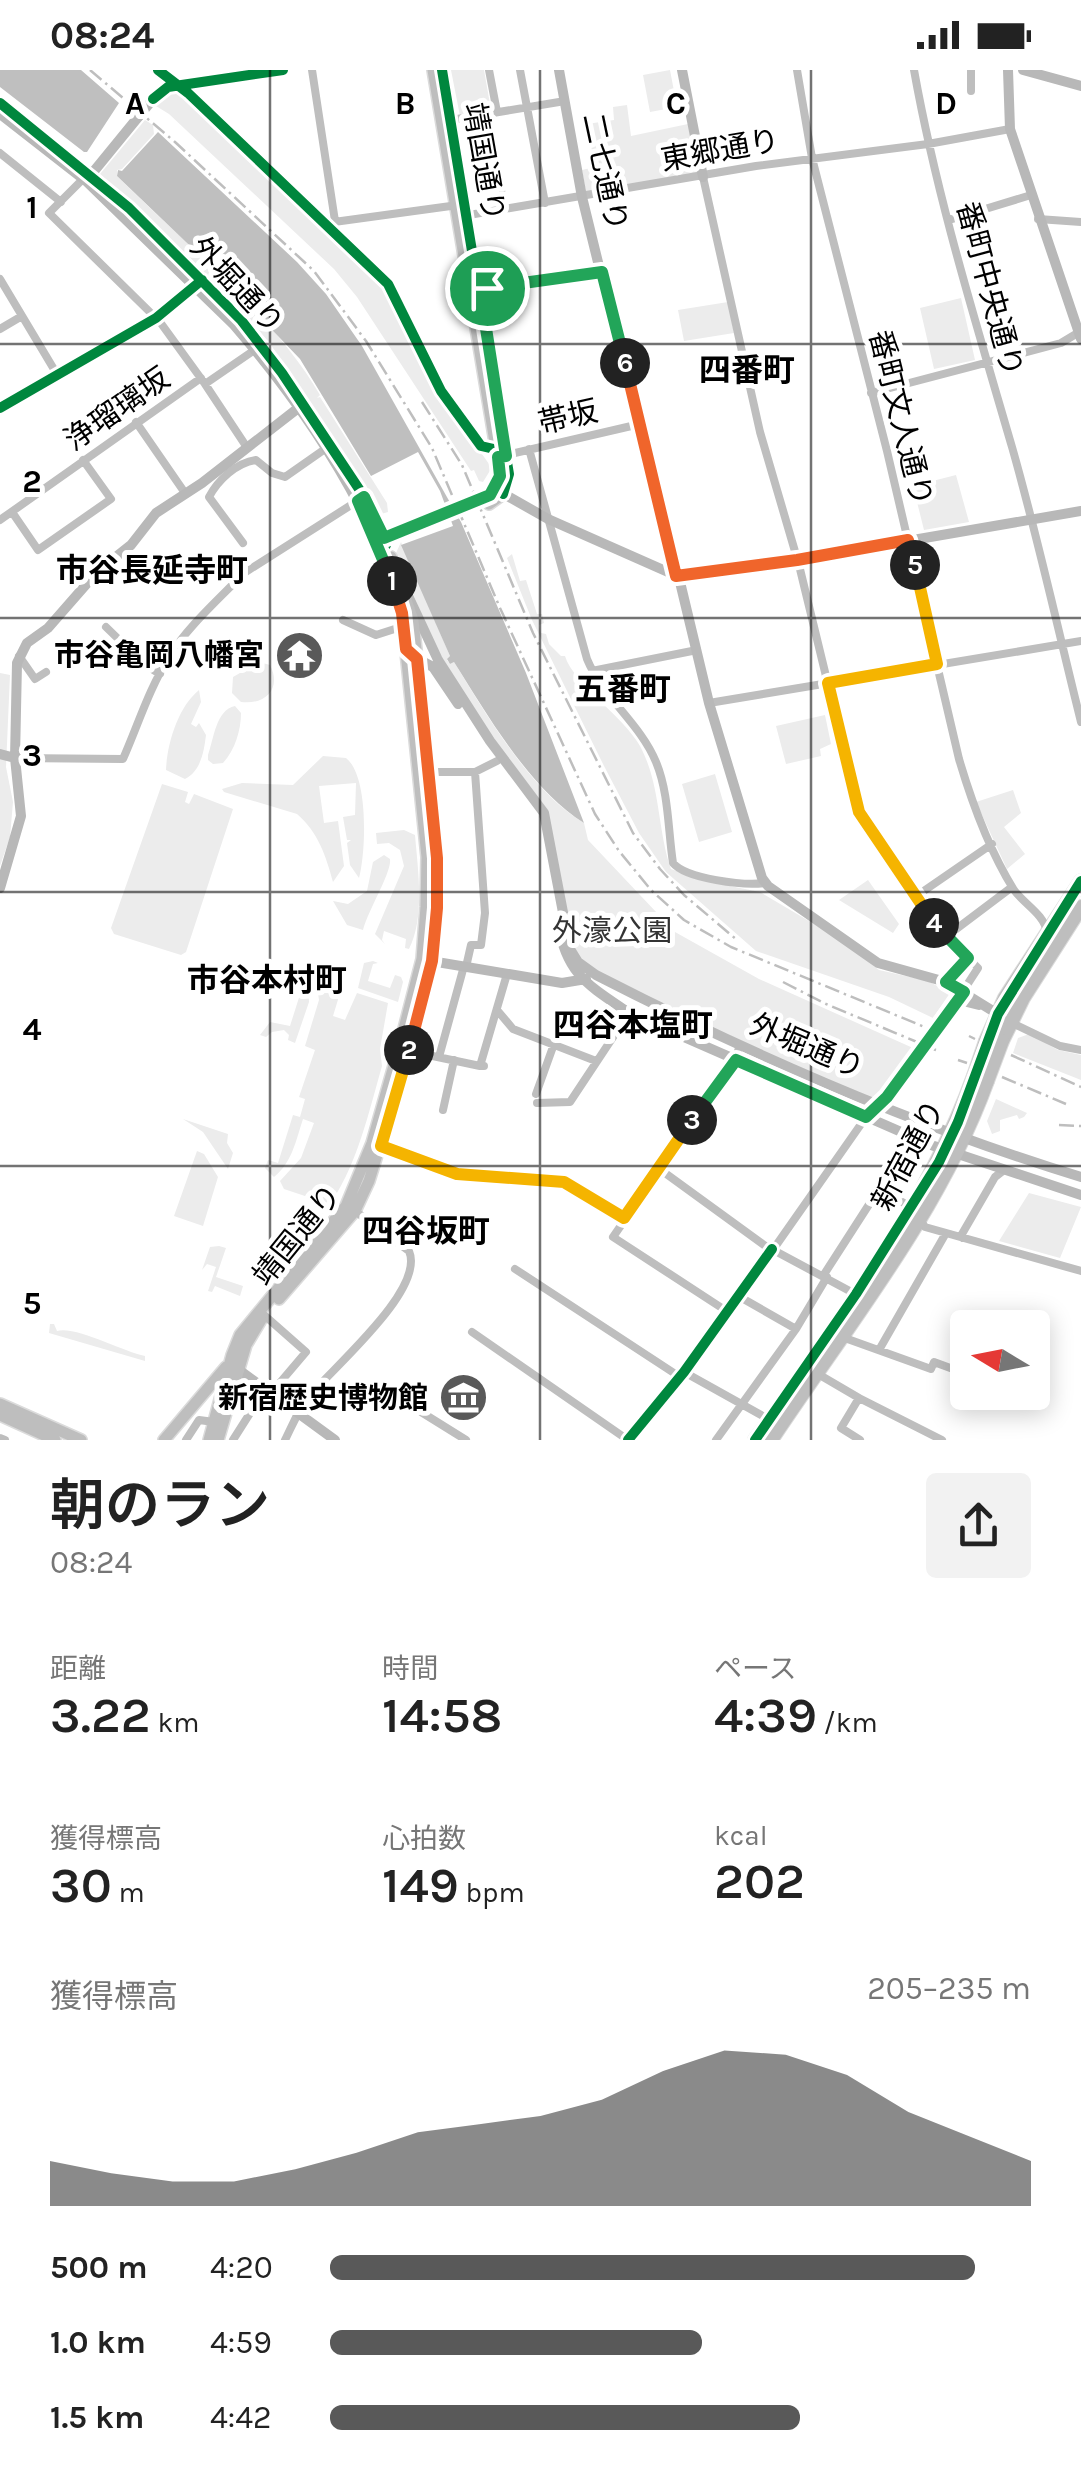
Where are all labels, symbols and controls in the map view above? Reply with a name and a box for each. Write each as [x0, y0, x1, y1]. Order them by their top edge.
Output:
text: 08:24 [50, 13, 154, 58]
text: A [125, 85, 145, 122]
text: B [395, 85, 415, 122]
text: C [666, 85, 686, 122]
text: D [935, 85, 957, 122]
street label: 靖国通り [456, 100, 512, 224]
street label: 二七通り [575, 110, 635, 234]
street label: 東郷通り [658, 122, 782, 178]
text: 1 [26, 189, 38, 226]
street label: 番町中央通り [949, 197, 1031, 381]
street label: 外堀通り [183, 229, 291, 341]
pin [445, 246, 530, 331]
icon: arrive [460, 261, 515, 316]
street label: 番町文人通り [862, 326, 940, 510]
pin: 6 [600, 338, 650, 388]
text: 6 [617, 346, 634, 379]
district label: 四番町 [699, 352, 795, 389]
street label: 浄瑠璃坂 [58, 360, 176, 458]
street label: 帯坂 [535, 393, 601, 441]
text: 2 [22, 463, 42, 500]
pin: 5 [890, 540, 940, 590]
text: 5 [907, 548, 923, 581]
district label: 市谷長延寺町 [56, 552, 248, 589]
pin: 1 [367, 556, 417, 606]
text: 1 [387, 564, 397, 597]
temple icon: 市谷亀岡八幡宮 [273, 629, 325, 681]
place label: 市谷亀岡八幡宮 [54, 637, 264, 673]
district label: 五番町 [575, 671, 671, 708]
text: 3 [22, 737, 42, 774]
pin: 4 [909, 898, 959, 948]
text: 4 [926, 906, 942, 939]
park label: 外濠公園 [552, 913, 672, 949]
district label: 市谷本村町 [187, 962, 347, 999]
street label: 外堀通り [745, 1006, 869, 1086]
district label: 四谷本塩町 [553, 1007, 713, 1044]
text: 4 [22, 1011, 42, 1048]
pin: 2 [384, 1025, 434, 1075]
text: 2 [401, 1033, 417, 1066]
street label: 新宿通り [864, 1094, 952, 1216]
pin: 3 [667, 1095, 717, 1145]
text: 3 [683, 1103, 701, 1136]
street label: 靖国通り [245, 1177, 349, 1293]
district label: 四谷坂町 [362, 1213, 490, 1250]
text: 5 [23, 1285, 41, 1322]
north arrow [950, 1310, 1050, 1410]
map controls [950, 1310, 1050, 1410]
museum icon: 新宿歴史博物館 [437, 1372, 489, 1424]
place label: 新宿歴史博物館 [218, 1380, 428, 1416]
button: share [926, 1473, 1031, 1578]
text: 朝のラン [50, 1474, 270, 1538]
text: 08:24 [50, 1544, 132, 1581]
text: 距離 [50, 1652, 106, 1685]
text: 時間 [382, 1652, 438, 1685]
text: ペース [714, 1652, 797, 1685]
text: 3.22 [50, 1686, 151, 1745]
text: 14:58 [382, 1686, 502, 1745]
text: 4:39 [714, 1686, 817, 1745]
text: km [151, 1706, 199, 1739]
text: /km [817, 1706, 878, 1739]
text: kcal [714, 1819, 767, 1852]
text: 獲得標高 [50, 1822, 162, 1855]
text: 心拍数 [382, 1822, 466, 1855]
text: 202 [714, 1852, 805, 1911]
text: 30 [50, 1856, 112, 1915]
text: 149 [382, 1856, 459, 1915]
text: m [112, 1876, 145, 1909]
text: bpm [459, 1876, 525, 1909]
text: 205–235 m [867, 1970, 1031, 2007]
text: 獲得標高 [50, 1978, 178, 2015]
text: 500 m [50, 2249, 148, 2286]
text: 4:20 [210, 2249, 273, 2286]
text: 1.0 km [50, 2324, 146, 2361]
text: 4:59 [210, 2324, 272, 2361]
text: 1.5 km [50, 2399, 144, 2436]
text: 4:42 [210, 2399, 272, 2436]

